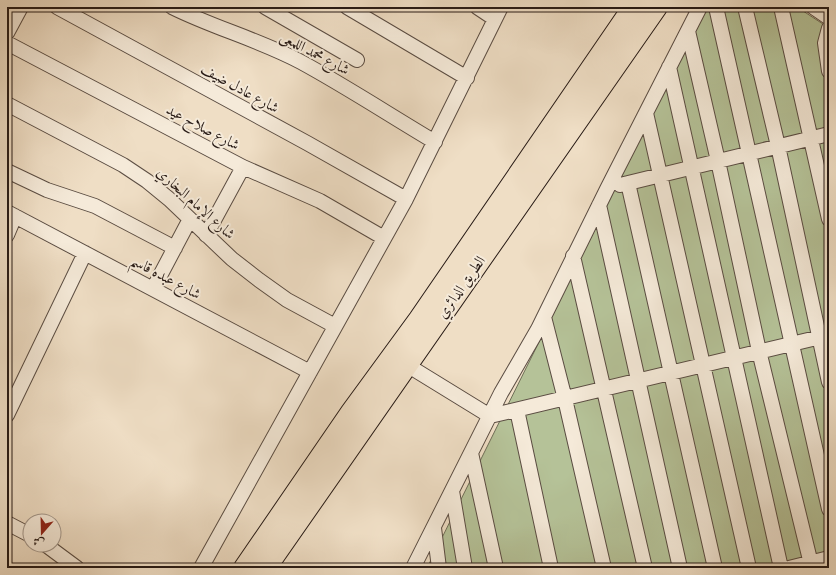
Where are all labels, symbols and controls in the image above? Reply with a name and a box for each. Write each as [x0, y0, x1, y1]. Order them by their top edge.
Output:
street label: شارع محمد اللمعى [275, 26, 353, 82]
street label: شارع عادل ضيف [196, 58, 283, 120]
street label: شارع صلاح عيد [161, 99, 243, 157]
street label: شارع الإمام البخاري [150, 162, 240, 246]
street label: شارع عبده قاسم [125, 250, 205, 308]
street label: الطريق الدائري [432, 252, 492, 324]
north arrow [22, 513, 62, 553]
text: ش [31, 534, 46, 551]

